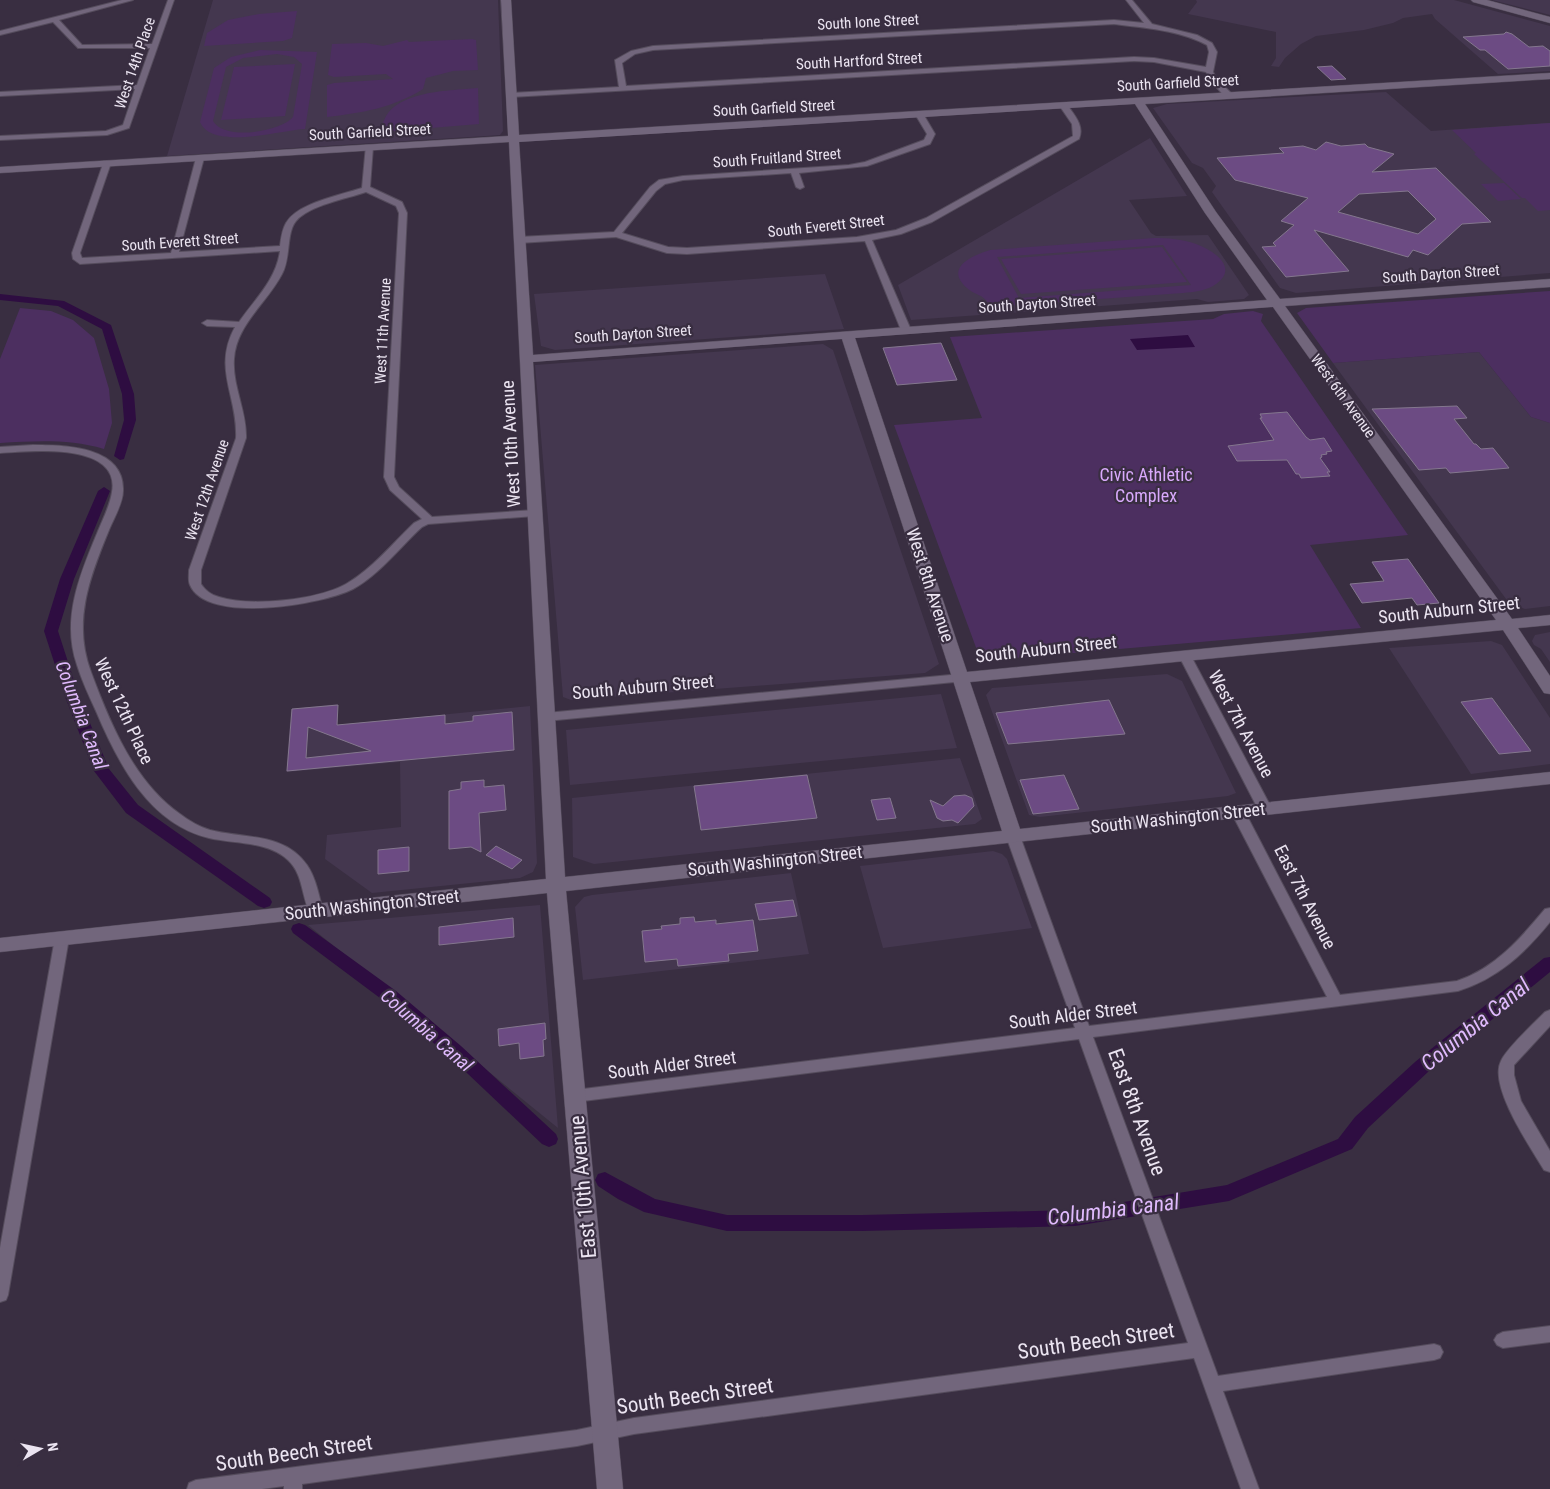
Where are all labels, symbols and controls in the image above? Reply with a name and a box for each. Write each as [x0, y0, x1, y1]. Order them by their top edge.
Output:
street label: South Ione Street [817, 10, 919, 34]
street label: West 14th Place [111, 15, 159, 111]
street label: South Hartford Street [795, 49, 923, 73]
street label: South Garfield Street [1117, 71, 1239, 95]
street label: South Garfield Street [713, 96, 835, 120]
street label: South Garfield Street [309, 120, 431, 144]
street label: South Fruitland Street [712, 145, 842, 171]
street label: South Everett Street [767, 211, 885, 241]
street label: South Everett Street [121, 229, 239, 255]
street label: South Dayton Street [1382, 261, 1500, 287]
street label: West 11th Avenue [371, 278, 395, 384]
street label: South Dayton Street [978, 291, 1096, 317]
street label: South Dayton Street [574, 321, 692, 347]
street label: West 6th Avenue [1307, 351, 1379, 441]
street label: West 10th Avenue [497, 380, 524, 508]
street label: West 12th Avenue [181, 437, 233, 543]
park label: Civic Athletic Complex [1099, 464, 1193, 506]
street label: West 8th Avenue [902, 525, 959, 644]
street label: South Auburn Street [1377, 592, 1521, 627]
street label: South Auburn Street [974, 631, 1118, 666]
street label: West 12th Place [91, 654, 158, 767]
water label: Columbia Canal [50, 658, 113, 773]
street label: West 7th Avenue [1204, 667, 1279, 781]
street label: South Auburn Street [571, 670, 715, 703]
street label: South Washington Street [1090, 798, 1266, 837]
street label: South Washington Street [687, 841, 863, 880]
street label: East 7th Avenue [1270, 841, 1341, 952]
street label: South Washington Street [284, 885, 460, 924]
water label: Columbia Canal [1416, 972, 1536, 1076]
water label: Columbia Canal [376, 984, 478, 1077]
street label: South Alder Street [1008, 996, 1138, 1033]
street label: East 8th Avenue [1103, 1045, 1171, 1179]
street label: South Alder Street [607, 1046, 737, 1083]
street label: East 10th Avenue [565, 1114, 601, 1260]
water label: Columbia Canal [1046, 1189, 1181, 1230]
street label: South Beech Street [1016, 1318, 1176, 1364]
street label: South Beech Street [615, 1373, 775, 1419]
north arrow [15, 1424, 65, 1474]
street label: South Beech Street [214, 1430, 374, 1476]
text: N [44, 1441, 61, 1452]

